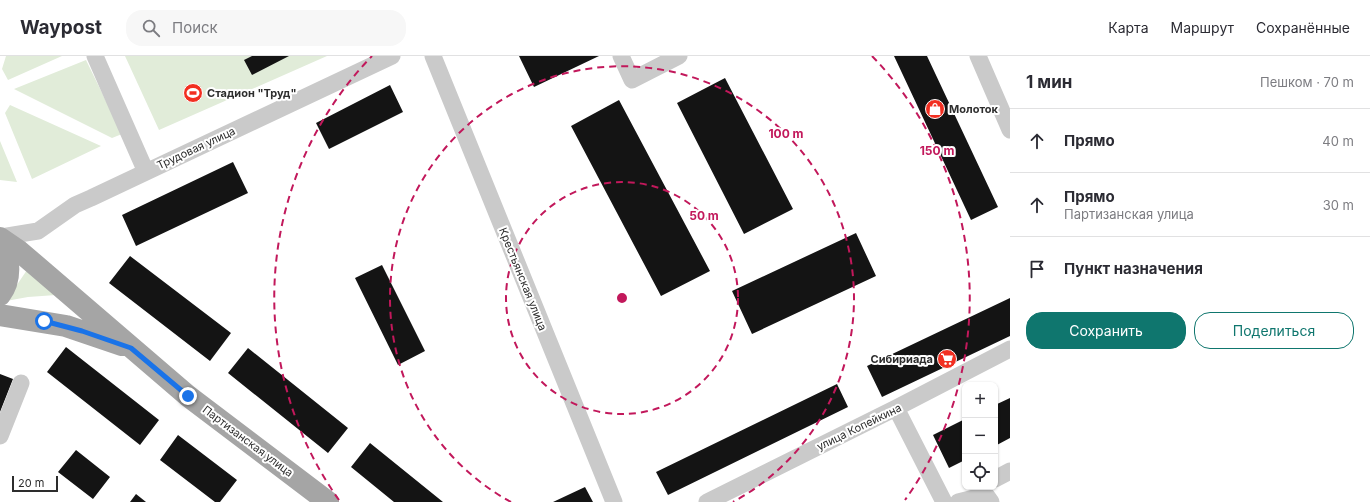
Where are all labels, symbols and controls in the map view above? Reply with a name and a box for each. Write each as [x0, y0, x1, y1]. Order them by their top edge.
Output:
search box [126, 10, 406, 46]
text: Waypost [20, 16, 102, 39]
icon: search [140, 17, 162, 39]
text: Поиск [172, 18, 218, 37]
text: Карта [1108, 19, 1149, 36]
text: Маршрут [1171, 19, 1234, 36]
text: Сохранённые [1256, 19, 1350, 36]
text: 1 мин [1026, 72, 1072, 92]
text: Пешком · 70 m [1260, 74, 1354, 90]
sports icon: Стадион "Труд" [182, 82, 204, 104]
place label: Стадион "Труд" [207, 86, 296, 100]
shop icon: Молоток [924, 98, 946, 120]
place label: Молоток [949, 102, 998, 116]
street label: Трудовая улица [155, 124, 237, 172]
text: 100 m [768, 126, 804, 141]
icon: ahead [1026, 130, 1048, 152]
text: Прямо [1064, 131, 1115, 150]
text: 40 m [1322, 133, 1354, 149]
text: 150 m [920, 143, 954, 158]
text: Прямо [1064, 187, 1115, 206]
icon: ahead [1026, 194, 1048, 216]
text: 30 m [1323, 197, 1354, 213]
text: Партизанская улица [1064, 206, 1194, 222]
text: 50 m [689, 208, 719, 223]
street label: Крестьянская улица [496, 225, 550, 333]
icon: arrive [1026, 258, 1048, 280]
text: Пункт назначения [1064, 259, 1203, 278]
centre of rings [615, 291, 629, 305]
route start [35, 312, 53, 330]
button: Сохранить [1026, 312, 1186, 349]
button: Поделиться [1194, 312, 1354, 349]
supermarket icon: Сибириада [936, 348, 958, 370]
place label: Сибириада [871, 352, 933, 366]
map controls [962, 382, 998, 490]
button: + [962, 382, 998, 418]
route end [179, 387, 197, 405]
street label: улица Копейкина [814, 400, 904, 454]
street label: Партизанская улица [200, 402, 296, 480]
button: − [962, 418, 998, 454]
button: locate [962, 454, 998, 490]
scale bar [12, 474, 58, 493]
text: 20 m [18, 476, 44, 490]

